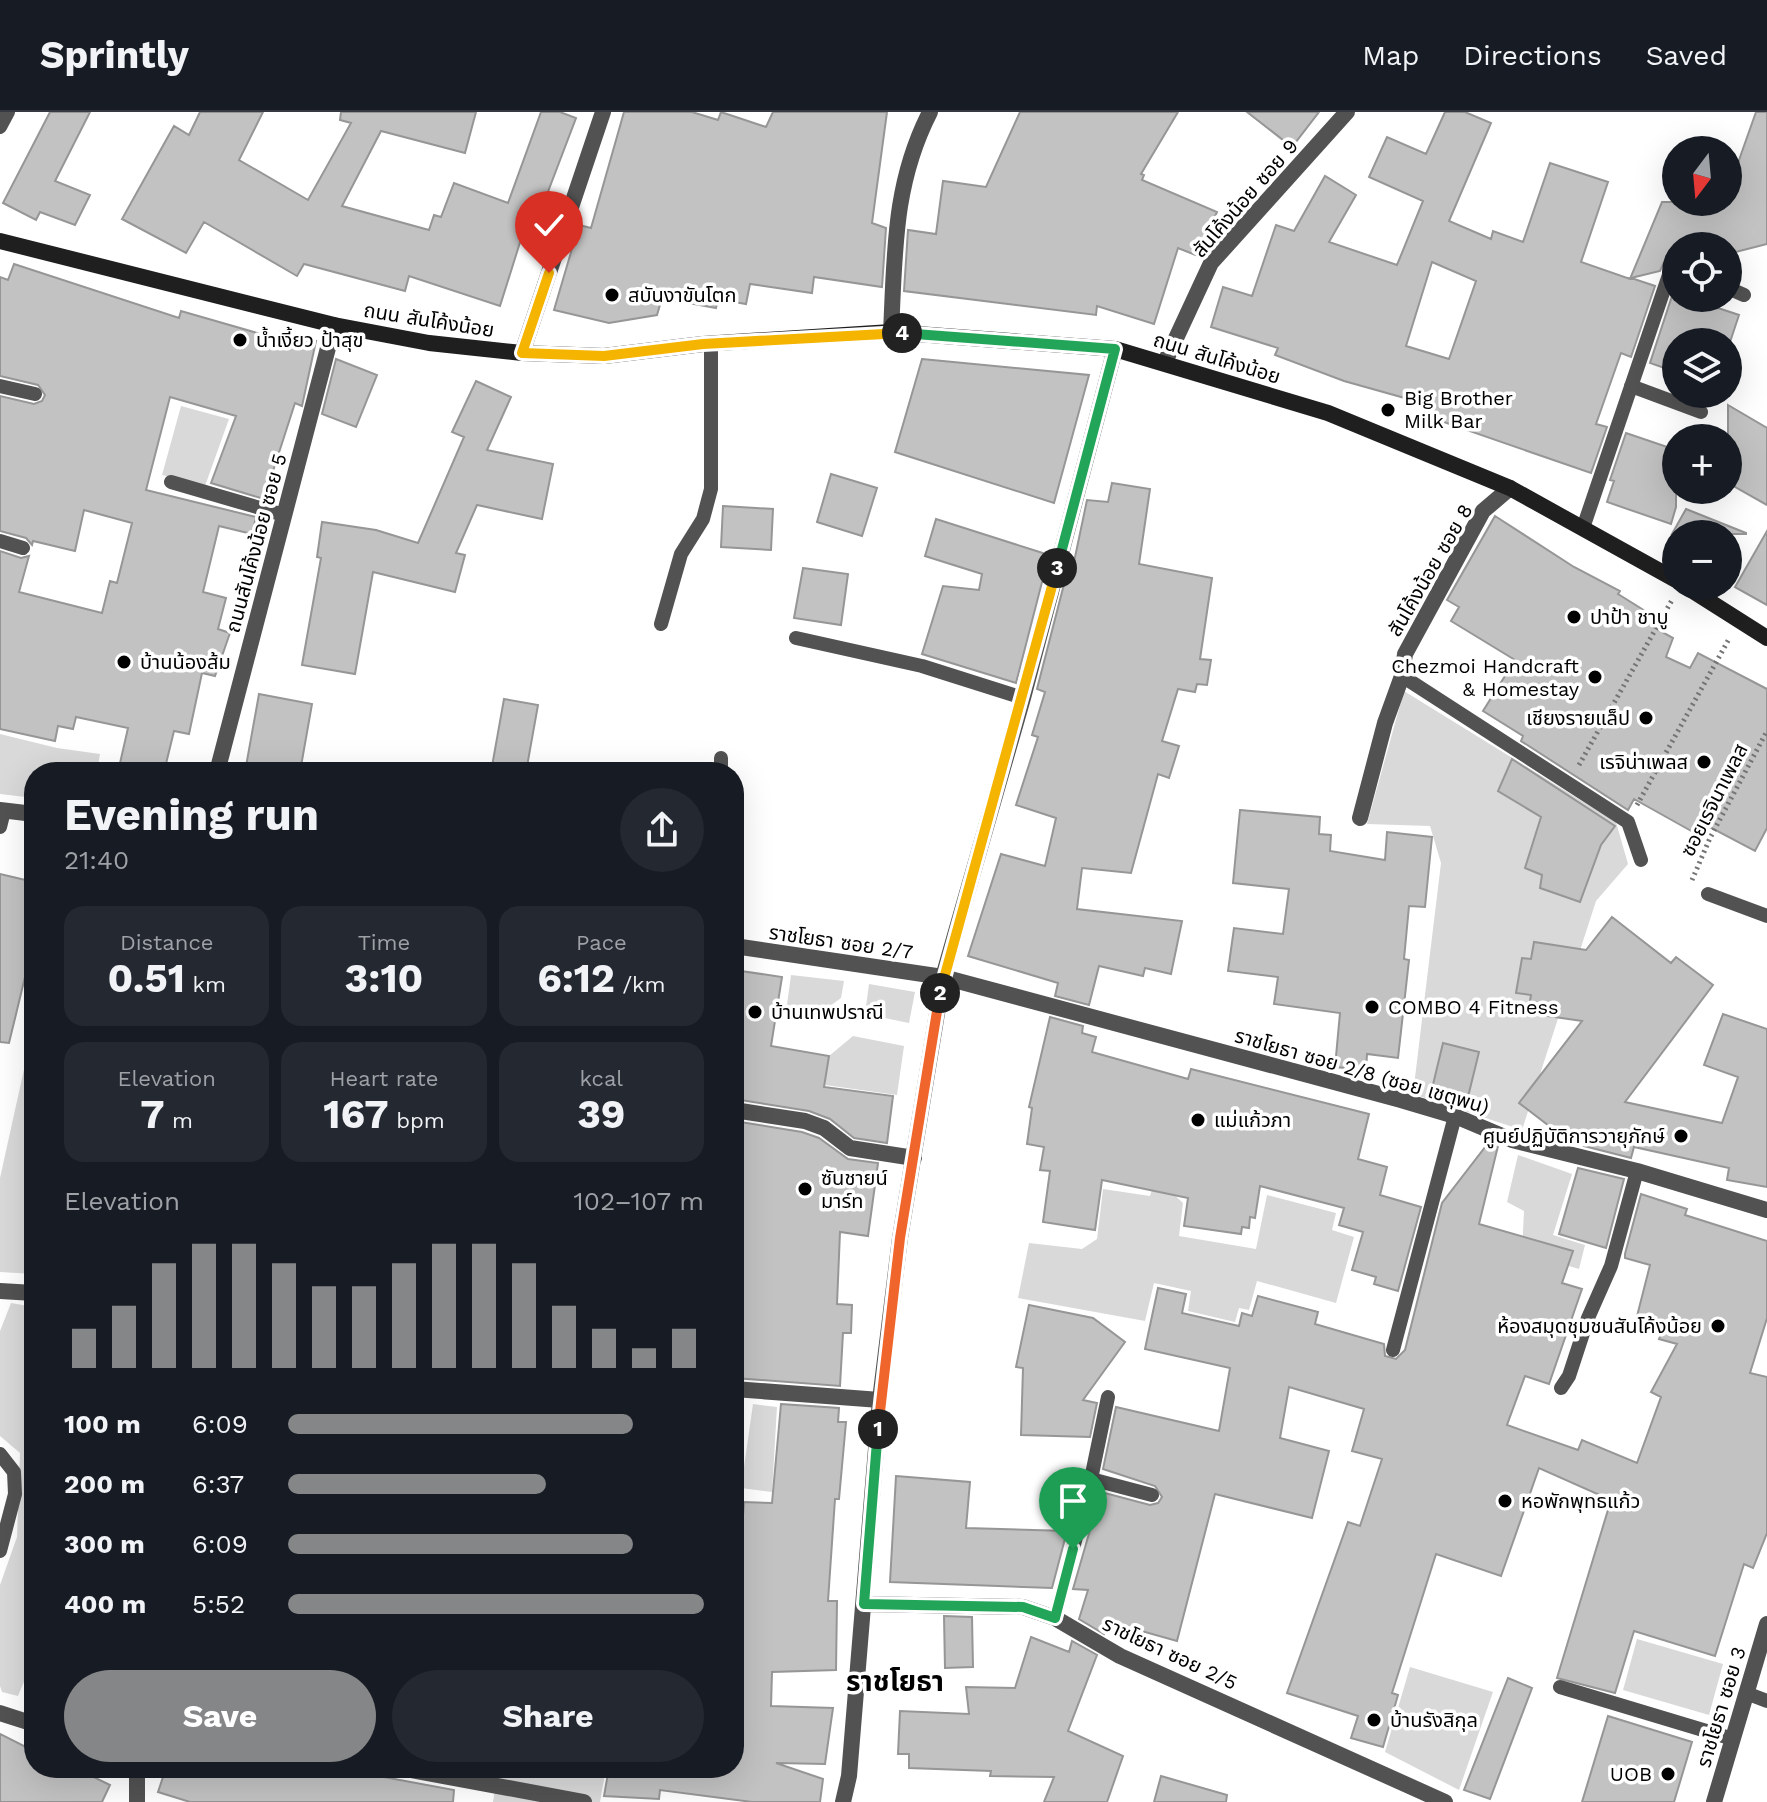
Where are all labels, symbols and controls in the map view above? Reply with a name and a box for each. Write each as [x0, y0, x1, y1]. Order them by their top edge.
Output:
text: Sprintly [40, 33, 189, 77]
text: Map [1362, 39, 1419, 72]
text: Directions [1463, 39, 1602, 72]
text: Saved [1646, 39, 1727, 72]
street label: สันโค้งน้อย ซอย 9 [1187, 134, 1303, 262]
north arrow [1662, 136, 1742, 216]
map controls [1662, 136, 1742, 600]
pin [515, 191, 583, 273]
icon: check [527, 203, 571, 247]
button: locate [1662, 232, 1742, 312]
place label: สบันงาขันโตก [628, 283, 737, 307]
marker: สบันงาขันโตก [603, 286, 621, 304]
street label: ถนน สันโค้งน้อย [362, 298, 496, 342]
pin: 4 [882, 313, 922, 353]
text: 4 [895, 320, 909, 345]
place label: น้ำเงี้ยว ป้าสุข [256, 326, 363, 352]
street label: ถนน สันโค้งน้อย [1151, 327, 1283, 389]
button: layers [1662, 328, 1742, 408]
marker: น้ำเงี้ยว ป้าสุข [231, 331, 249, 349]
place label: Big Brother Milk Bar [1404, 386, 1513, 433]
marker: Big Brother Milk Bar [1379, 401, 1397, 419]
button: + [1662, 424, 1742, 504]
street label: ถนนสันโค้งน้อย ซอย 5 [221, 451, 291, 635]
street label: สันโค้งน้อย ซอย 8 [1382, 500, 1478, 640]
button: − [1662, 520, 1742, 600]
pin: 3 [1037, 548, 1077, 588]
text: 3 [1050, 555, 1064, 580]
place label: ปาป้า ชาบู [1590, 605, 1668, 630]
marker: ปาป้า ชาบู [1565, 608, 1583, 626]
place label: บ้านน้องส้ม [140, 650, 231, 674]
marker: บ้านน้องส้ม [115, 653, 133, 671]
place label: Chezmoi Handcraft & Homestay [1391, 654, 1580, 701]
marker: Chezmoi Handcraft & Homestay [1586, 668, 1604, 686]
place label: เชียงรายแล็ป [1526, 706, 1630, 730]
marker: เชียงรายแล็ป [1637, 709, 1655, 727]
street label: ซอยเรจินาเพลส [1675, 740, 1753, 860]
place label: เรจิน่าเพลส [1599, 750, 1688, 774]
marker: เรจิน่าเพลส [1695, 753, 1713, 771]
button: share [620, 788, 704, 872]
text: Evening run [64, 789, 319, 841]
text: 21:40 [64, 845, 129, 875]
street label: ราชโยธา ซอย 2/7 [768, 920, 914, 964]
text: Distance [120, 930, 213, 955]
text: Time [358, 930, 410, 955]
text: Pace [576, 930, 627, 955]
text: 0.51 [107, 955, 185, 1002]
text: 3:10 [345, 955, 423, 1002]
text: 6:12 [537, 955, 615, 1002]
text: km [185, 972, 226, 997]
text: /km [615, 972, 666, 997]
pin: 2 [920, 973, 960, 1013]
text: 2 [933, 980, 947, 1005]
place label: COMBO 4 Fitness [1388, 995, 1559, 1019]
marker: COMBO 4 Fitness [1363, 998, 1381, 1016]
place label: บ้านเทพปราณี [771, 1000, 884, 1024]
marker: บ้านเทพปราณี [746, 1003, 764, 1021]
street label: ราชโยธา ซอย 2/8 (ซอย เชตุพน) [1232, 1023, 1492, 1119]
text: Elevation [118, 1066, 216, 1091]
text: Heart rate [330, 1066, 438, 1091]
text: kcal [580, 1066, 623, 1091]
text: 7 [140, 1091, 165, 1138]
text: 167 [323, 1091, 389, 1138]
text: 39 [577, 1091, 626, 1138]
text: m [165, 1108, 193, 1133]
text: bpm [389, 1108, 445, 1133]
place label: แม่แก้วภา [1214, 1108, 1291, 1132]
marker: แม่แก้วภา [1189, 1111, 1207, 1129]
place label: ศูนย์ปฏิบัติการวายุภักษ์ [1483, 1124, 1665, 1149]
marker: ศูนย์ปฏิบัติการวายุภักษ์ [1672, 1127, 1690, 1145]
place label: ซันชายน์ มาร์ท [821, 1166, 888, 1213]
marker: ซันชายน์ มาร์ท [796, 1180, 814, 1198]
text: Elevation [64, 1186, 180, 1216]
text: 102–107 m [574, 1186, 704, 1216]
place label: ห้องสมุดชุมชนสันโค้งน้อย [1497, 1314, 1702, 1338]
marker: ห้องสมุดชุมชนสันโค้งน้อย [1709, 1317, 1727, 1335]
text: 100 m [64, 1409, 141, 1439]
text: 6:09 [192, 1409, 248, 1439]
pin: 1 [858, 1409, 898, 1449]
text: 1 [873, 1416, 883, 1441]
pin [1039, 1467, 1107, 1549]
text: 200 m [64, 1469, 145, 1499]
text: 6:37 [192, 1469, 244, 1499]
icon: arrive [1051, 1479, 1095, 1523]
place label: หอพักพุทธแก้ว [1521, 1489, 1640, 1513]
marker: หอพักพุทธแก้ว [1496, 1492, 1514, 1510]
text: 300 m [64, 1529, 145, 1559]
text: 6:09 [192, 1529, 248, 1559]
text: 400 m [64, 1589, 146, 1619]
text: 5:52 [192, 1589, 245, 1619]
street label: ราชโยธา ซอย 2/5 [1099, 1611, 1241, 1695]
street label: ราชโยธา ซอย 3 [1691, 1644, 1751, 1770]
district label: ราชโยธา [846, 1665, 944, 1698]
button: Save [64, 1670, 376, 1762]
button: Share [392, 1670, 704, 1762]
place label: บ้านรังสิกุล [1390, 1708, 1478, 1732]
marker: บ้านรังสิกุล [1365, 1711, 1383, 1729]
place label: UOB [1610, 1762, 1652, 1786]
marker: UOB [1659, 1765, 1677, 1783]

